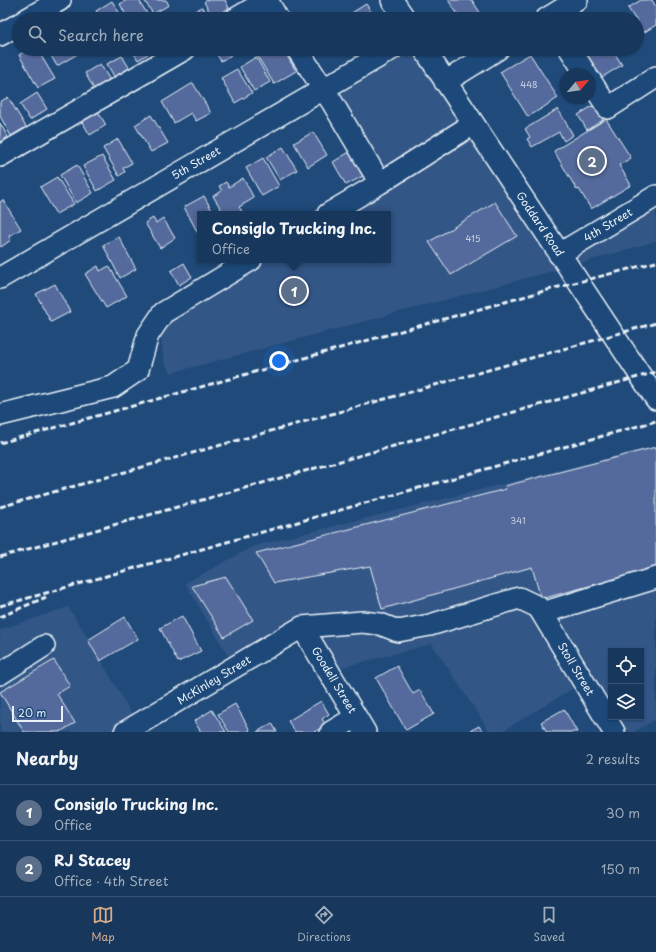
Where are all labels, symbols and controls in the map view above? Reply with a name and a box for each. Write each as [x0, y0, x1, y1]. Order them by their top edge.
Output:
search box [12, 12, 644, 56]
icon: search [26, 23, 48, 45]
text: Search here [58, 23, 144, 46]
north arrow [560, 68, 596, 104]
house number: 448 [520, 77, 538, 91]
street label: 5th Street [168, 141, 224, 183]
pin: 2 [579, 146, 605, 176]
street label: Goddard Road [512, 188, 568, 260]
street label: 4th Street [580, 203, 636, 246]
popup [197, 211, 391, 263]
text: Consiglo Trucking Inc. [212, 216, 376, 239]
house number: 415 [465, 231, 481, 245]
text: Office [212, 239, 250, 258]
pin: 1 [281, 276, 307, 306]
your location [269, 351, 289, 371]
house number: 341 [510, 513, 526, 527]
street label: Stoll Street [554, 639, 599, 699]
street label: Goodell Street [308, 643, 361, 717]
map controls [608, 648, 644, 720]
button: locate [608, 648, 644, 684]
street label: McKinley Street [174, 651, 254, 708]
button: layers [608, 684, 644, 720]
scale bar [12, 704, 63, 723]
text: 20 m [18, 704, 46, 721]
text: Nearby [16, 745, 78, 771]
text: 2 results [586, 749, 640, 768]
text: Consiglo Trucking Inc. [54, 792, 218, 815]
text: 1 [26, 803, 32, 822]
text: 30 m [606, 803, 640, 822]
text: Office [54, 815, 92, 834]
text: RJ Stacey [54, 848, 131, 871]
text: 2 [24, 859, 34, 878]
text: 150 m [601, 859, 640, 878]
text: Office · 4th Street [54, 871, 168, 890]
tab: Map [91, 904, 115, 945]
tab: Directions [297, 904, 351, 945]
tab: Saved [533, 904, 565, 945]

